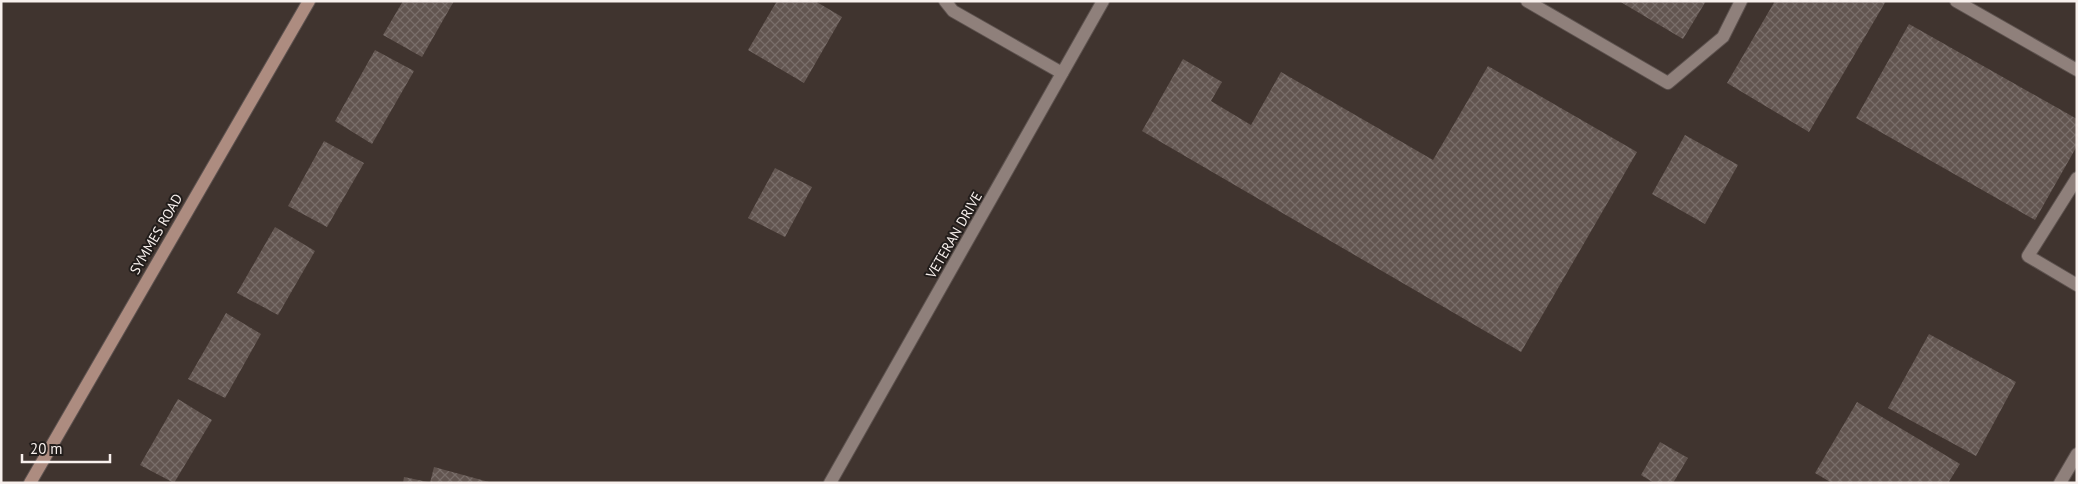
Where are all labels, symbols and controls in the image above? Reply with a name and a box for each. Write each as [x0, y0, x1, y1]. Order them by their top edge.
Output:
street label: VETERAN DRIVE [921, 188, 986, 282]
street label: SYMMES ROAD [126, 190, 186, 278]
scale bar [22, 432, 110, 464]
text: 20 m [30, 439, 63, 458]

